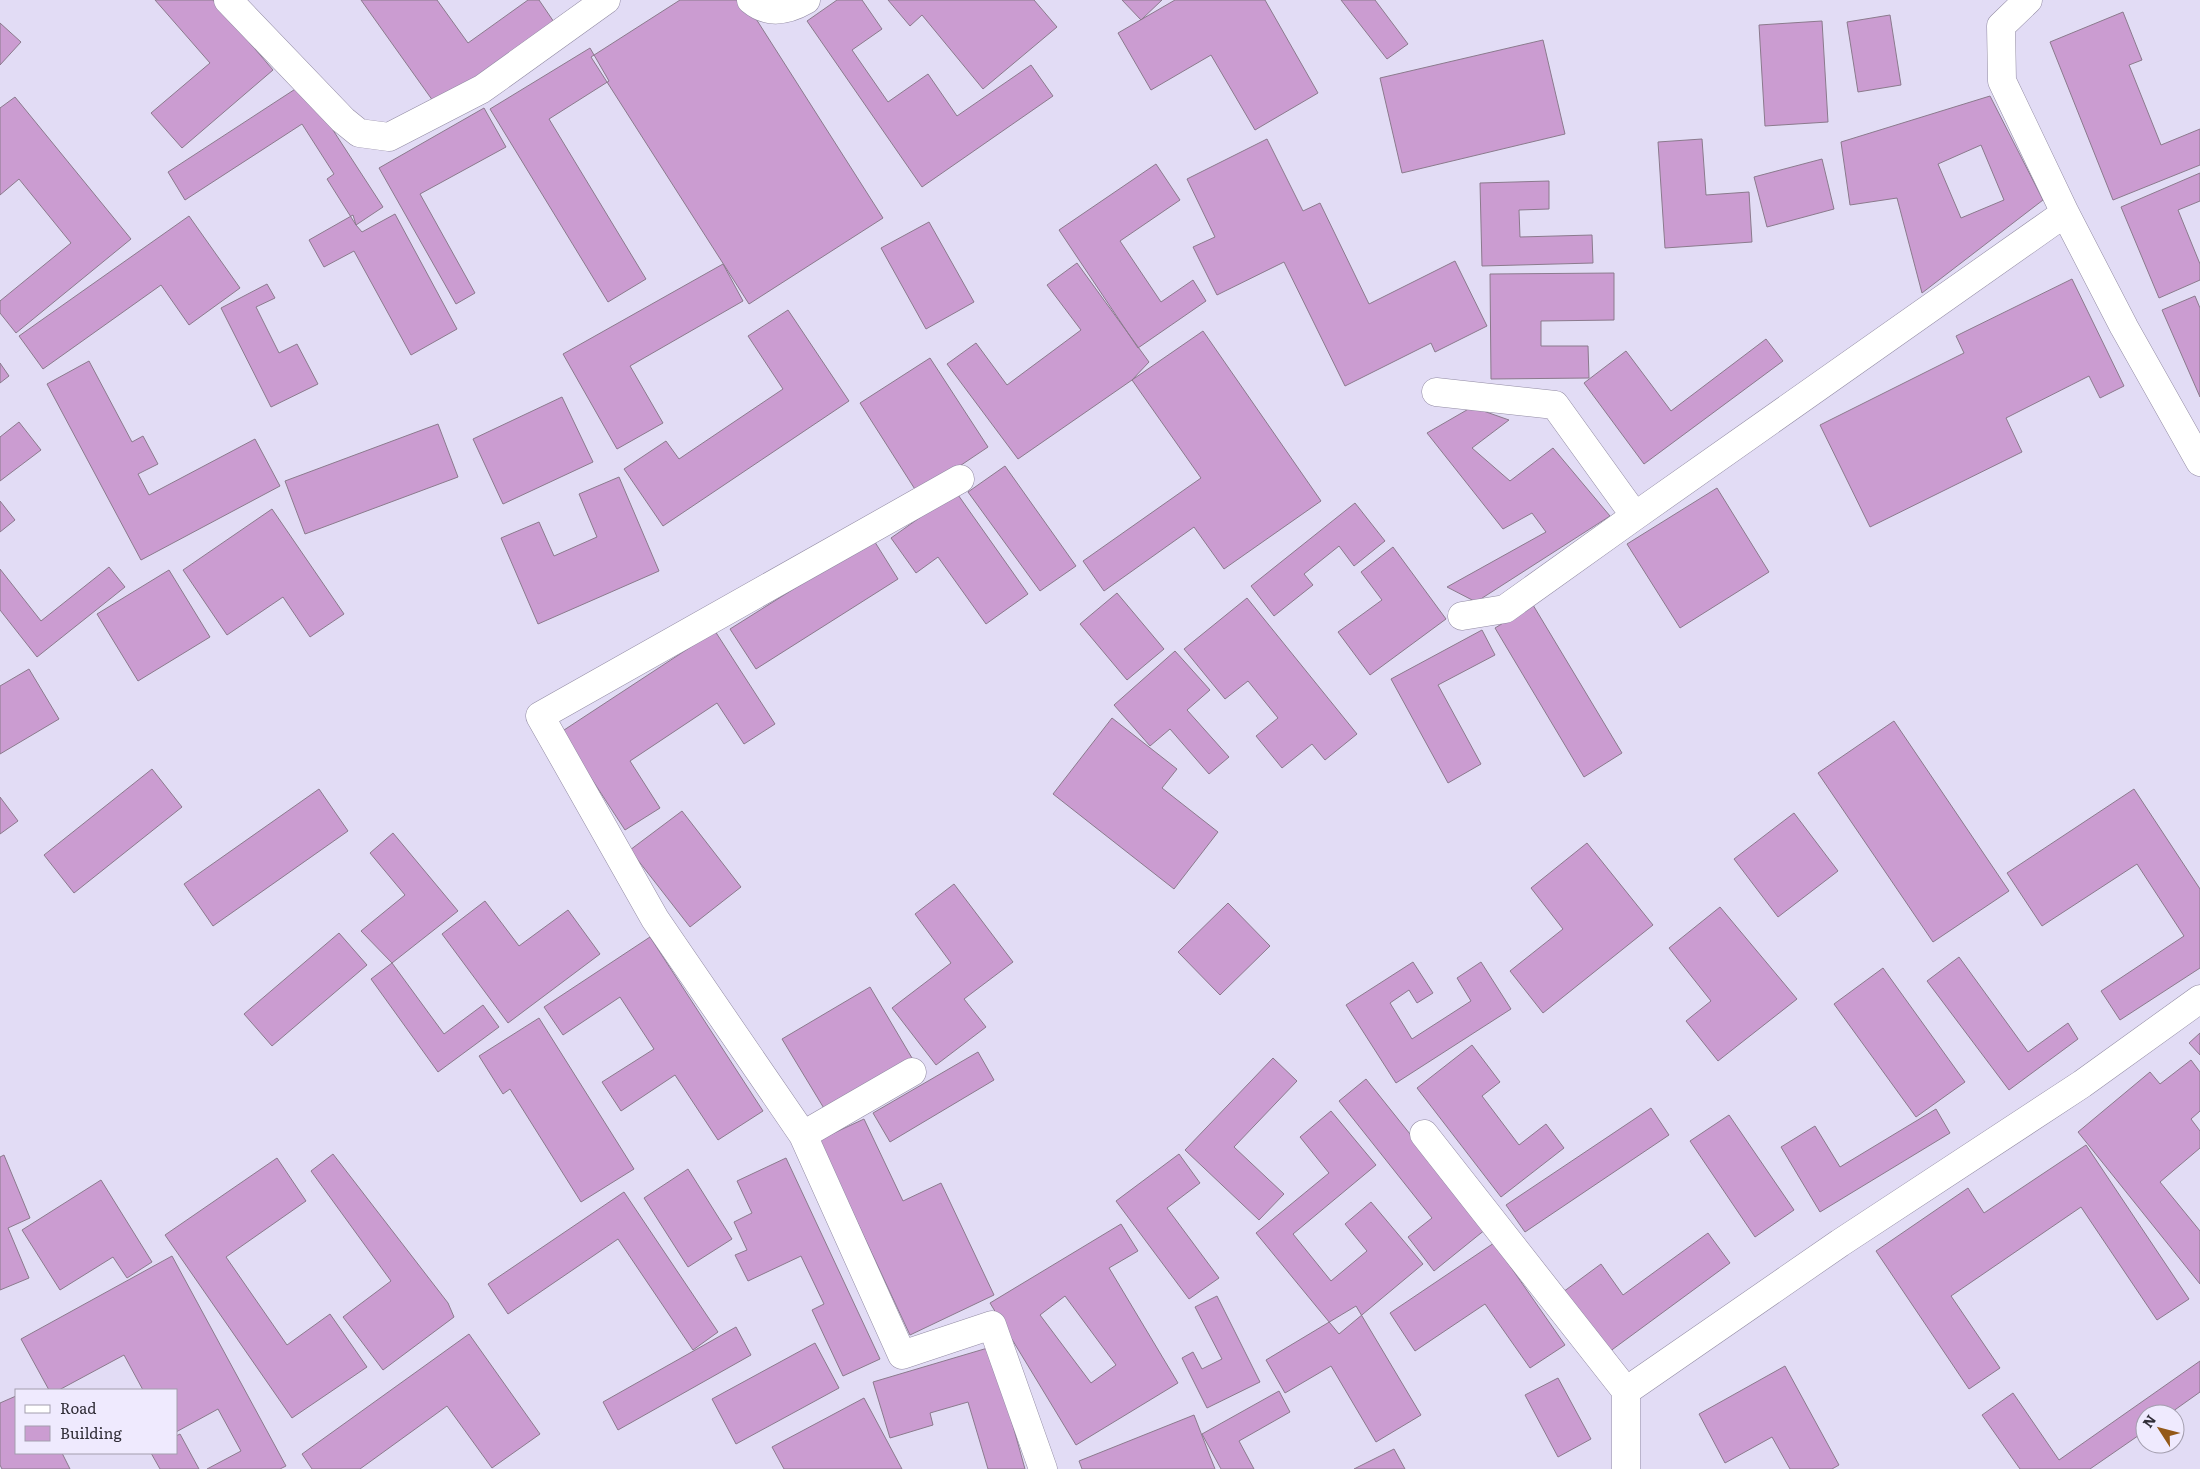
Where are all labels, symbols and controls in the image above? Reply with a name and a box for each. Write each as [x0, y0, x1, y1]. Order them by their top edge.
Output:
legend [15, 1389, 178, 1454]
text: Road [60, 1396, 96, 1419]
north arrow [2135, 1404, 2185, 1454]
text: N [2137, 1410, 2160, 1431]
text: Building [60, 1421, 122, 1444]

